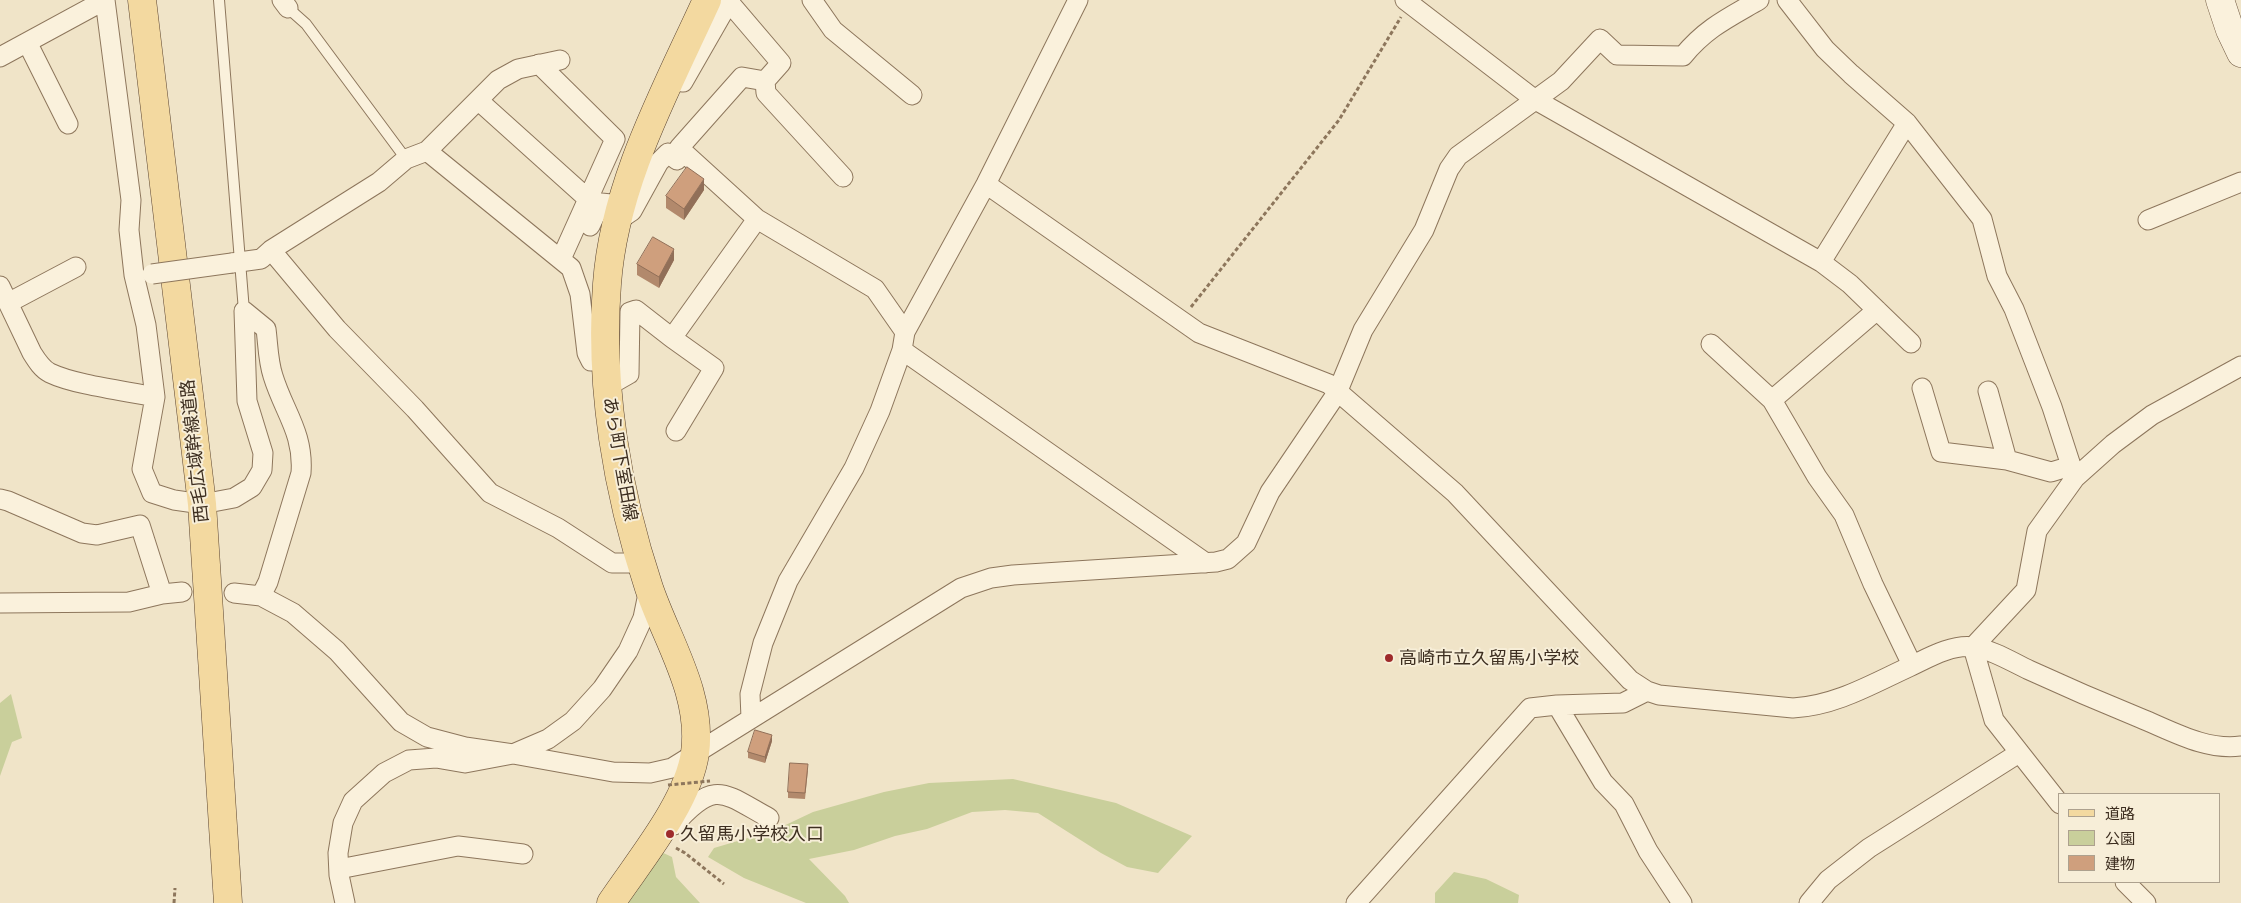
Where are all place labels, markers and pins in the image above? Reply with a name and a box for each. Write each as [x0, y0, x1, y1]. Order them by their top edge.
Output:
place label: 高崎市立久留馬小学校 [1399, 647, 1579, 669]
marker: 高崎市立久留馬小学校 [1383, 652, 1395, 664]
place label: 久留馬小学校入口 [680, 823, 824, 845]
marker: 久留馬小学校入口 [664, 828, 676, 840]

